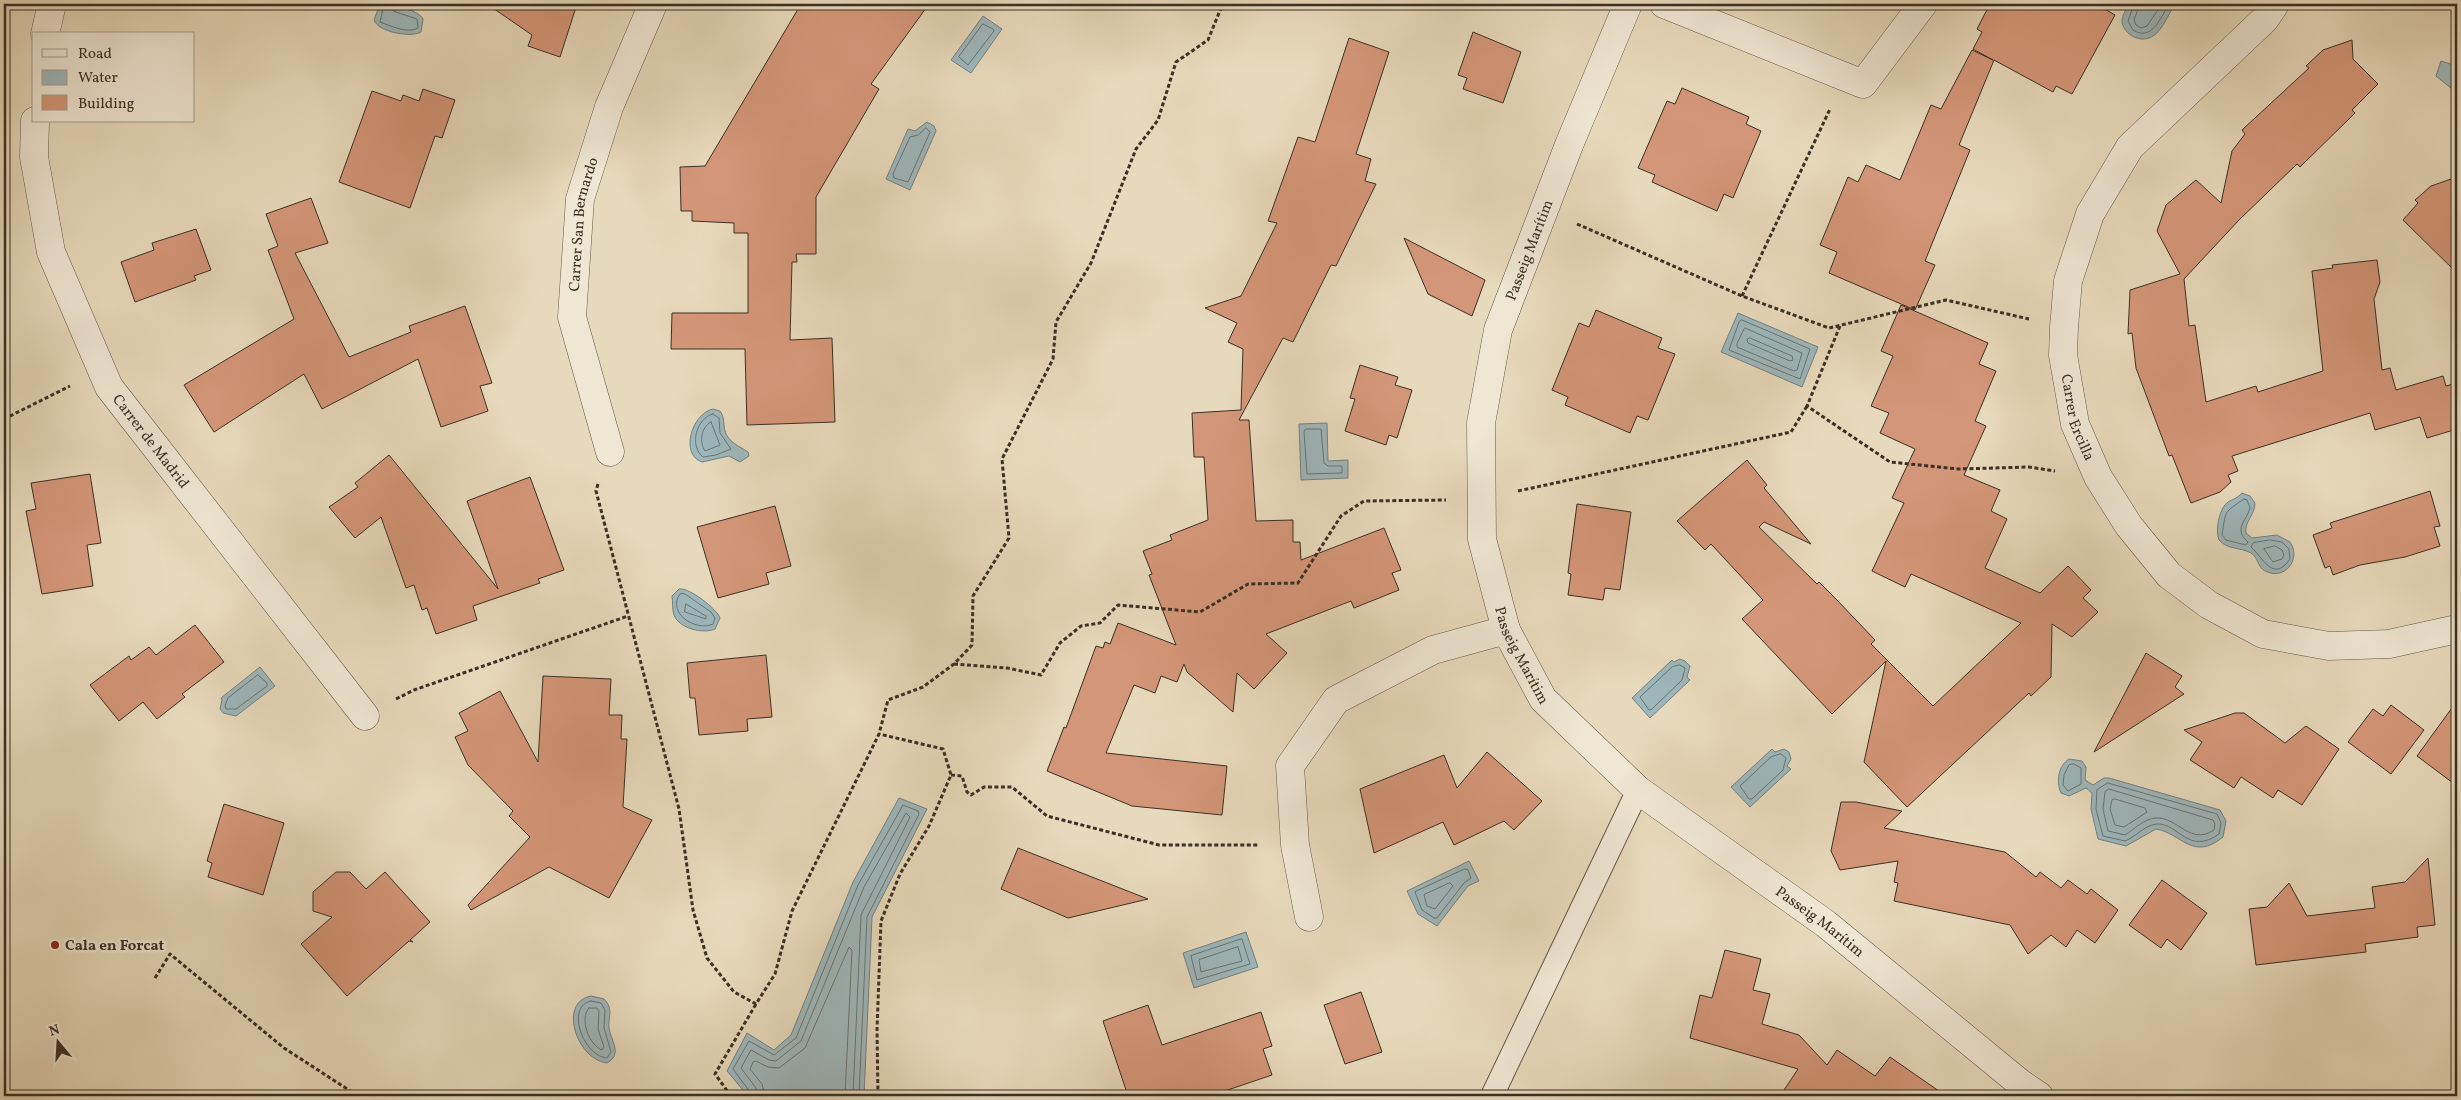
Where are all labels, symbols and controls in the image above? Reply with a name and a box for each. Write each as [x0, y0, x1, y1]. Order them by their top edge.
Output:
legend [32, 32, 195, 122]
text: Road [78, 44, 112, 65]
text: Water [78, 68, 118, 89]
text: Building [78, 94, 135, 115]
street label: Carrer San Bernardo [565, 155, 605, 292]
street label: Passeig Marítim [1501, 197, 1559, 304]
street label: Carrer Ercilla [2055, 373, 2099, 464]
street label: Carrer de Madrid [107, 391, 193, 494]
street label: Passeig Marítim [1488, 604, 1553, 709]
street label: Passeig Marítim [1770, 882, 1868, 963]
place label: Cala en Forcat [65, 936, 164, 957]
marker: Cala en Forcat [49, 939, 61, 951]
north arrow [32, 1018, 82, 1068]
text: N [47, 1020, 62, 1042]

